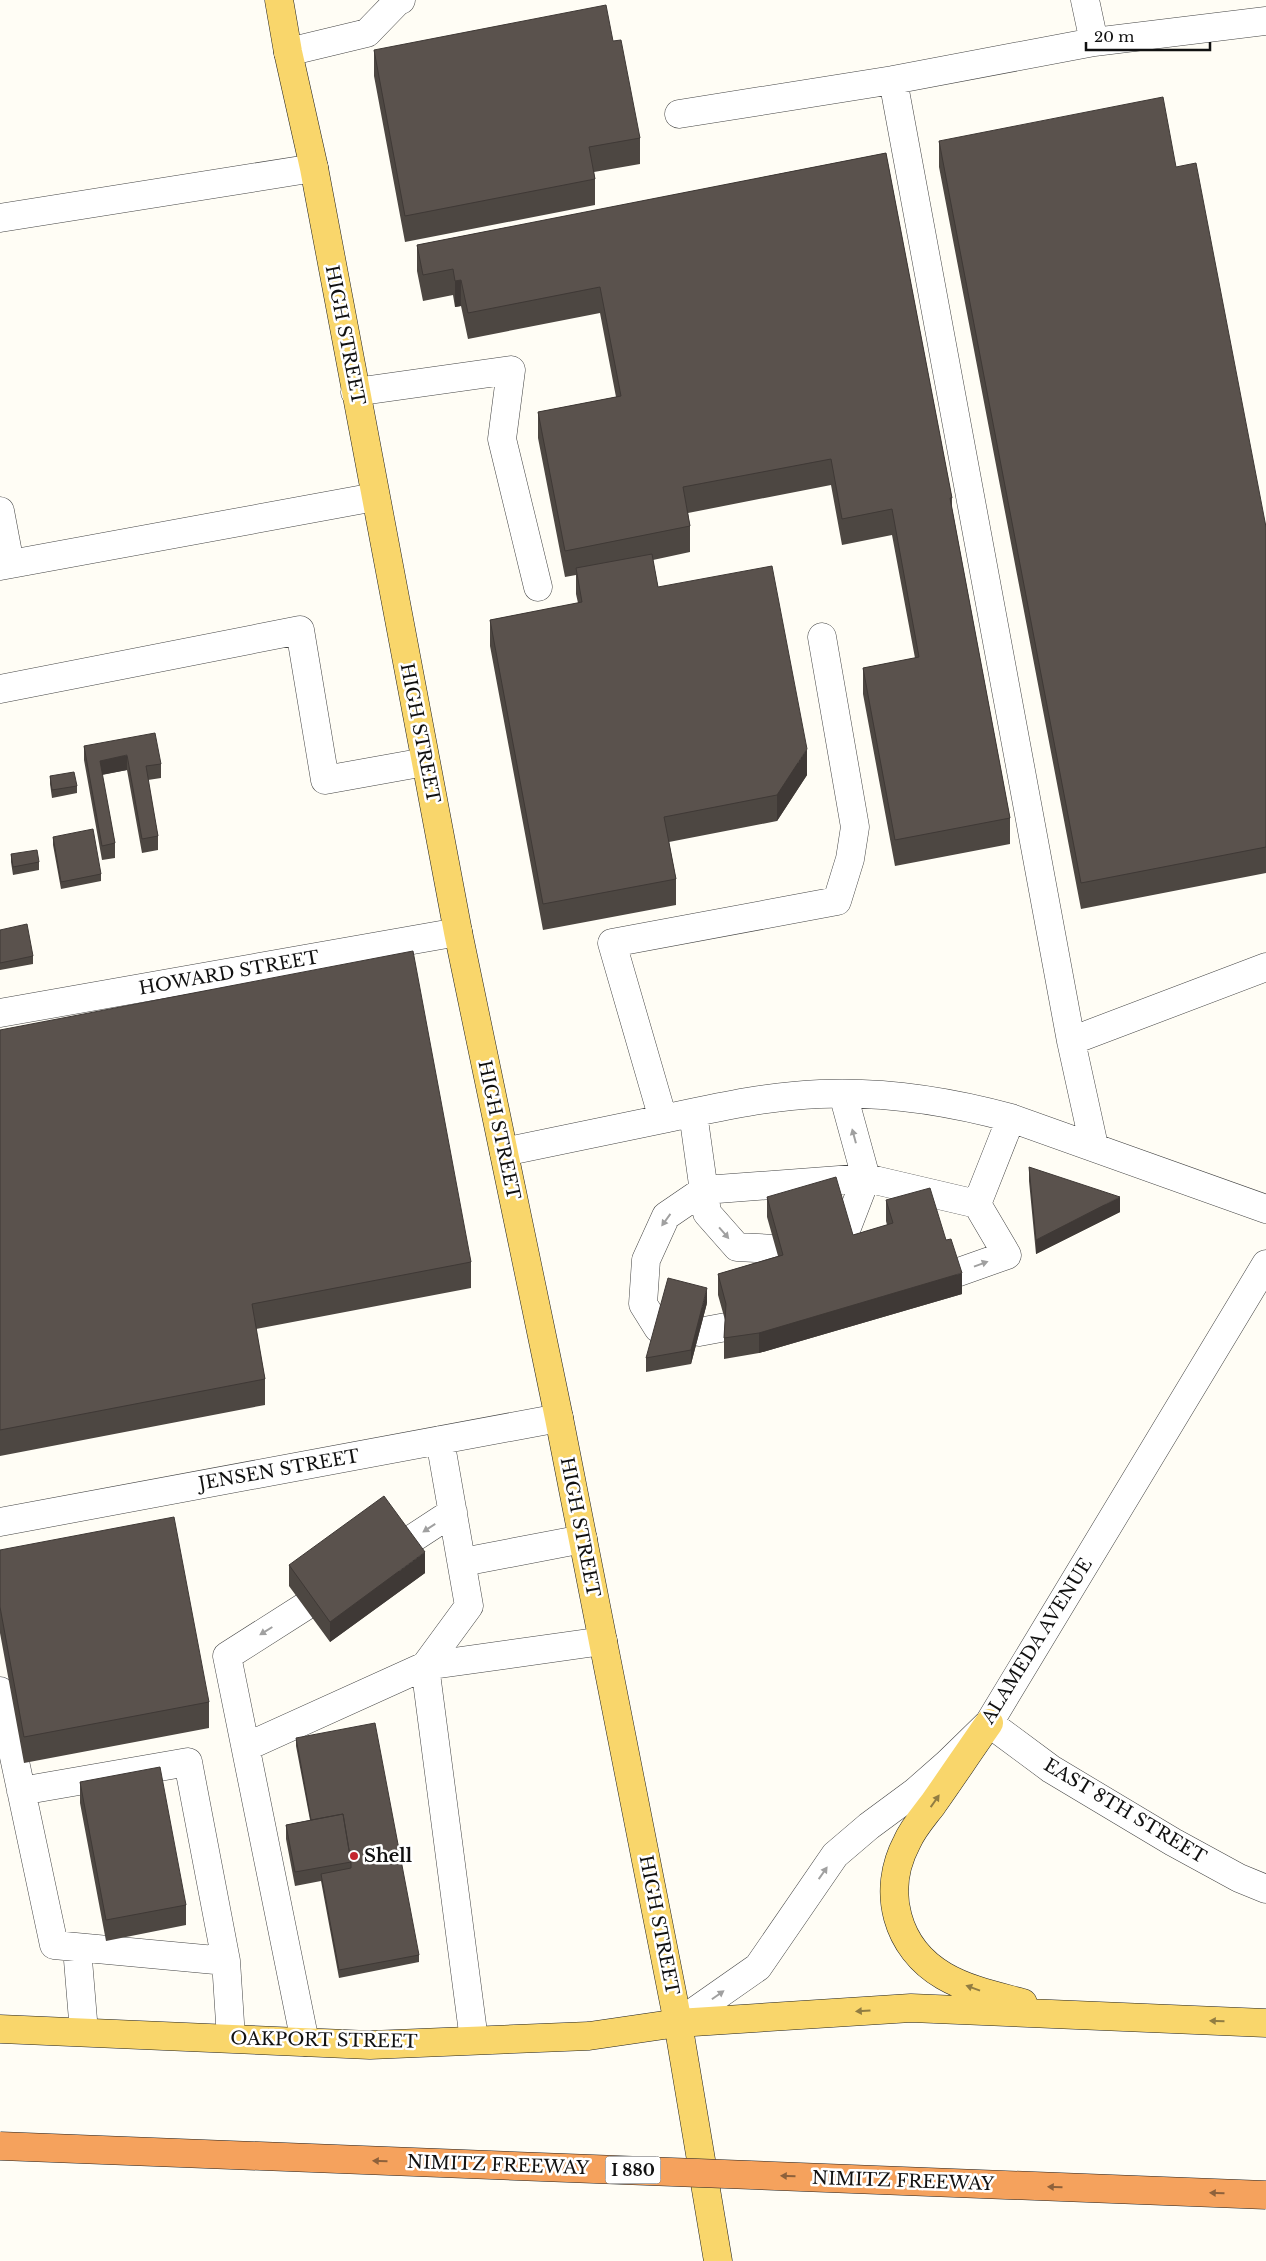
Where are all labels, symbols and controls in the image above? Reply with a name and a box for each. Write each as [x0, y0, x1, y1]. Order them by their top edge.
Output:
scale bar [1086, 20, 1210, 52]
text: 20 m [1094, 27, 1134, 46]
street label: HIGH STREET [321, 263, 369, 407]
street label: HIGH STREET [396, 661, 444, 805]
street label: HOWARD STREET [137, 946, 321, 1000]
street label: HIGH STREET [473, 1058, 525, 1202]
one-way arrow [850, 1129, 858, 1144]
one-way arrow [661, 1213, 671, 1227]
one-way arrow [718, 1226, 730, 1238]
one-way arrow [974, 1260, 989, 1267]
street label: JENSEN STREET [195, 1445, 362, 1495]
street label: HIGH STREET [556, 1455, 604, 1599]
one-way arrow [422, 1523, 435, 1533]
street label: ALAMEDA AVENUE [977, 1554, 1097, 1729]
one-way arrow [259, 1627, 272, 1636]
street label: EAST 8TH STREET [1040, 1754, 1211, 1868]
one-way arrow [930, 1795, 940, 1808]
place label: Shell [364, 1845, 413, 1867]
marker: Shell [348, 1850, 360, 1862]
street label: HIGH STREET [635, 1853, 683, 1997]
one-way arrow [818, 1867, 828, 1880]
one-way arrow [965, 1984, 980, 1992]
one-way arrow [711, 1990, 725, 2000]
one-way arrow [854, 2008, 870, 2016]
one-way arrow [1209, 2017, 1225, 2025]
street label: OAKPORT STREET [230, 2027, 418, 2053]
street label: NIMITZ FREEWAY [406, 2151, 590, 2179]
one-way arrow [372, 2156, 388, 2164]
road number: I 880 [606, 2156, 660, 2184]
street label: NIMITZ FREEWAY [811, 2167, 995, 2195]
one-way arrow [779, 2172, 795, 2180]
one-way arrow [1047, 2182, 1063, 2190]
one-way arrow [1209, 2189, 1225, 2197]

